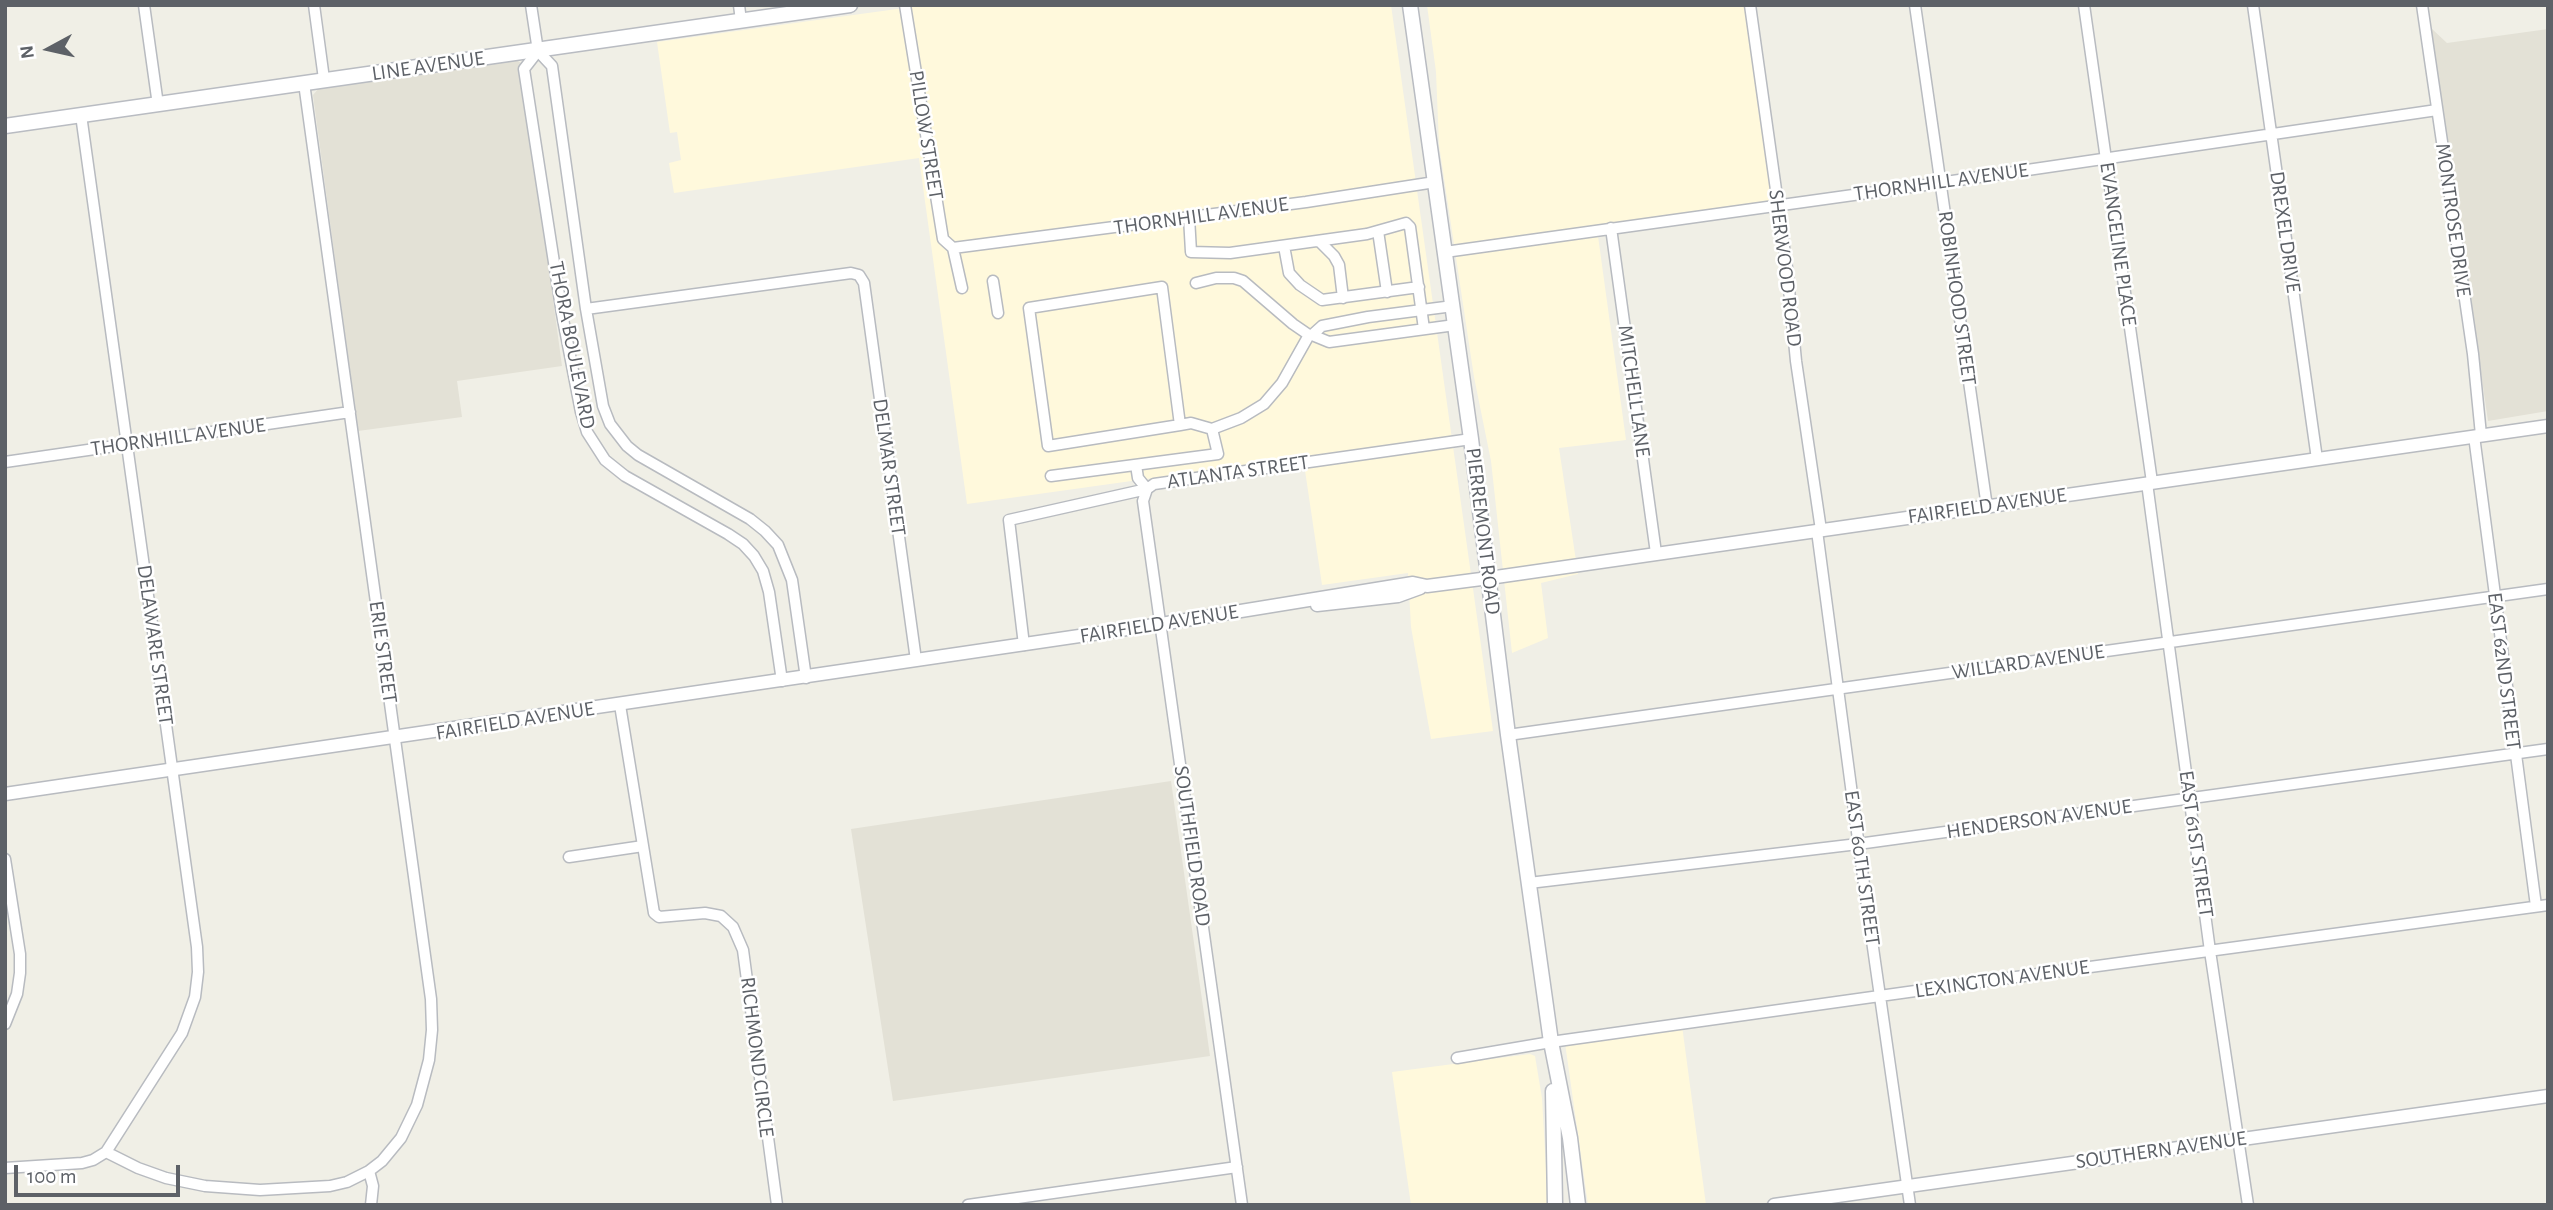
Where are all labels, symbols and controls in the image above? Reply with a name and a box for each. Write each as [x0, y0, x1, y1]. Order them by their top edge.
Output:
north arrow [14, 14, 84, 84]
text: N [17, 44, 38, 60]
street label: LINE AVENUE [370, 46, 486, 86]
street label: PILLOW STREET [903, 69, 949, 201]
street label: MONTROSE DRIVE [2430, 142, 2476, 298]
street label: THORNHILL AVENUE [1852, 157, 2030, 207]
street label: EVANGELINE PLACE [2094, 160, 2142, 328]
street label: DREXEL DRIVE [2264, 170, 2306, 294]
street label: SHERWOOD ROAD [1763, 188, 1807, 348]
street label: THORNHILL AVENUE [1112, 191, 1290, 241]
street label: ROBINHOOD STREET [1932, 209, 1982, 387]
street label: THORA BOULEVARD [543, 259, 601, 431]
street label: MITCHELL LANE [1612, 323, 1656, 459]
street label: DELMAR STREET [867, 397, 911, 537]
street label: THORNHILL AVENUE [89, 412, 267, 462]
street label: PIERREMONT ROAD [1460, 446, 1506, 616]
street label: ATLANTA STREET [1165, 450, 1311, 494]
street label: FAIRFIELD AVENUE [1906, 482, 2068, 530]
street label: DELAWARE STREET [131, 563, 179, 727]
street label: EAST 62ND STREET [2482, 591, 2526, 751]
street label: ERIE STREET [363, 599, 403, 705]
street label: FAIRFIELD AVENUE [1078, 599, 1240, 649]
street label: WILLARD AVENUE [1950, 639, 2106, 685]
street label: FAIRFIELD AVENUE [434, 696, 596, 746]
street label: SOUTHFIELD ROAD [1168, 764, 1216, 928]
street label: EAST 61ST STREET [2173, 769, 2219, 919]
street label: EAST 60TH STREET [1839, 789, 1885, 947]
street label: HENDERSON AVENUE [1945, 794, 2133, 844]
street label: LEXINGTON AVENUE [1913, 954, 2091, 1004]
street label: RICHMOND CIRCLE [735, 975, 779, 1139]
street label: SOUTHERN AVENUE [2074, 1126, 2248, 1174]
scale bar [18, 1150, 184, 1194]
text: 100 m [27, 1166, 77, 1187]

